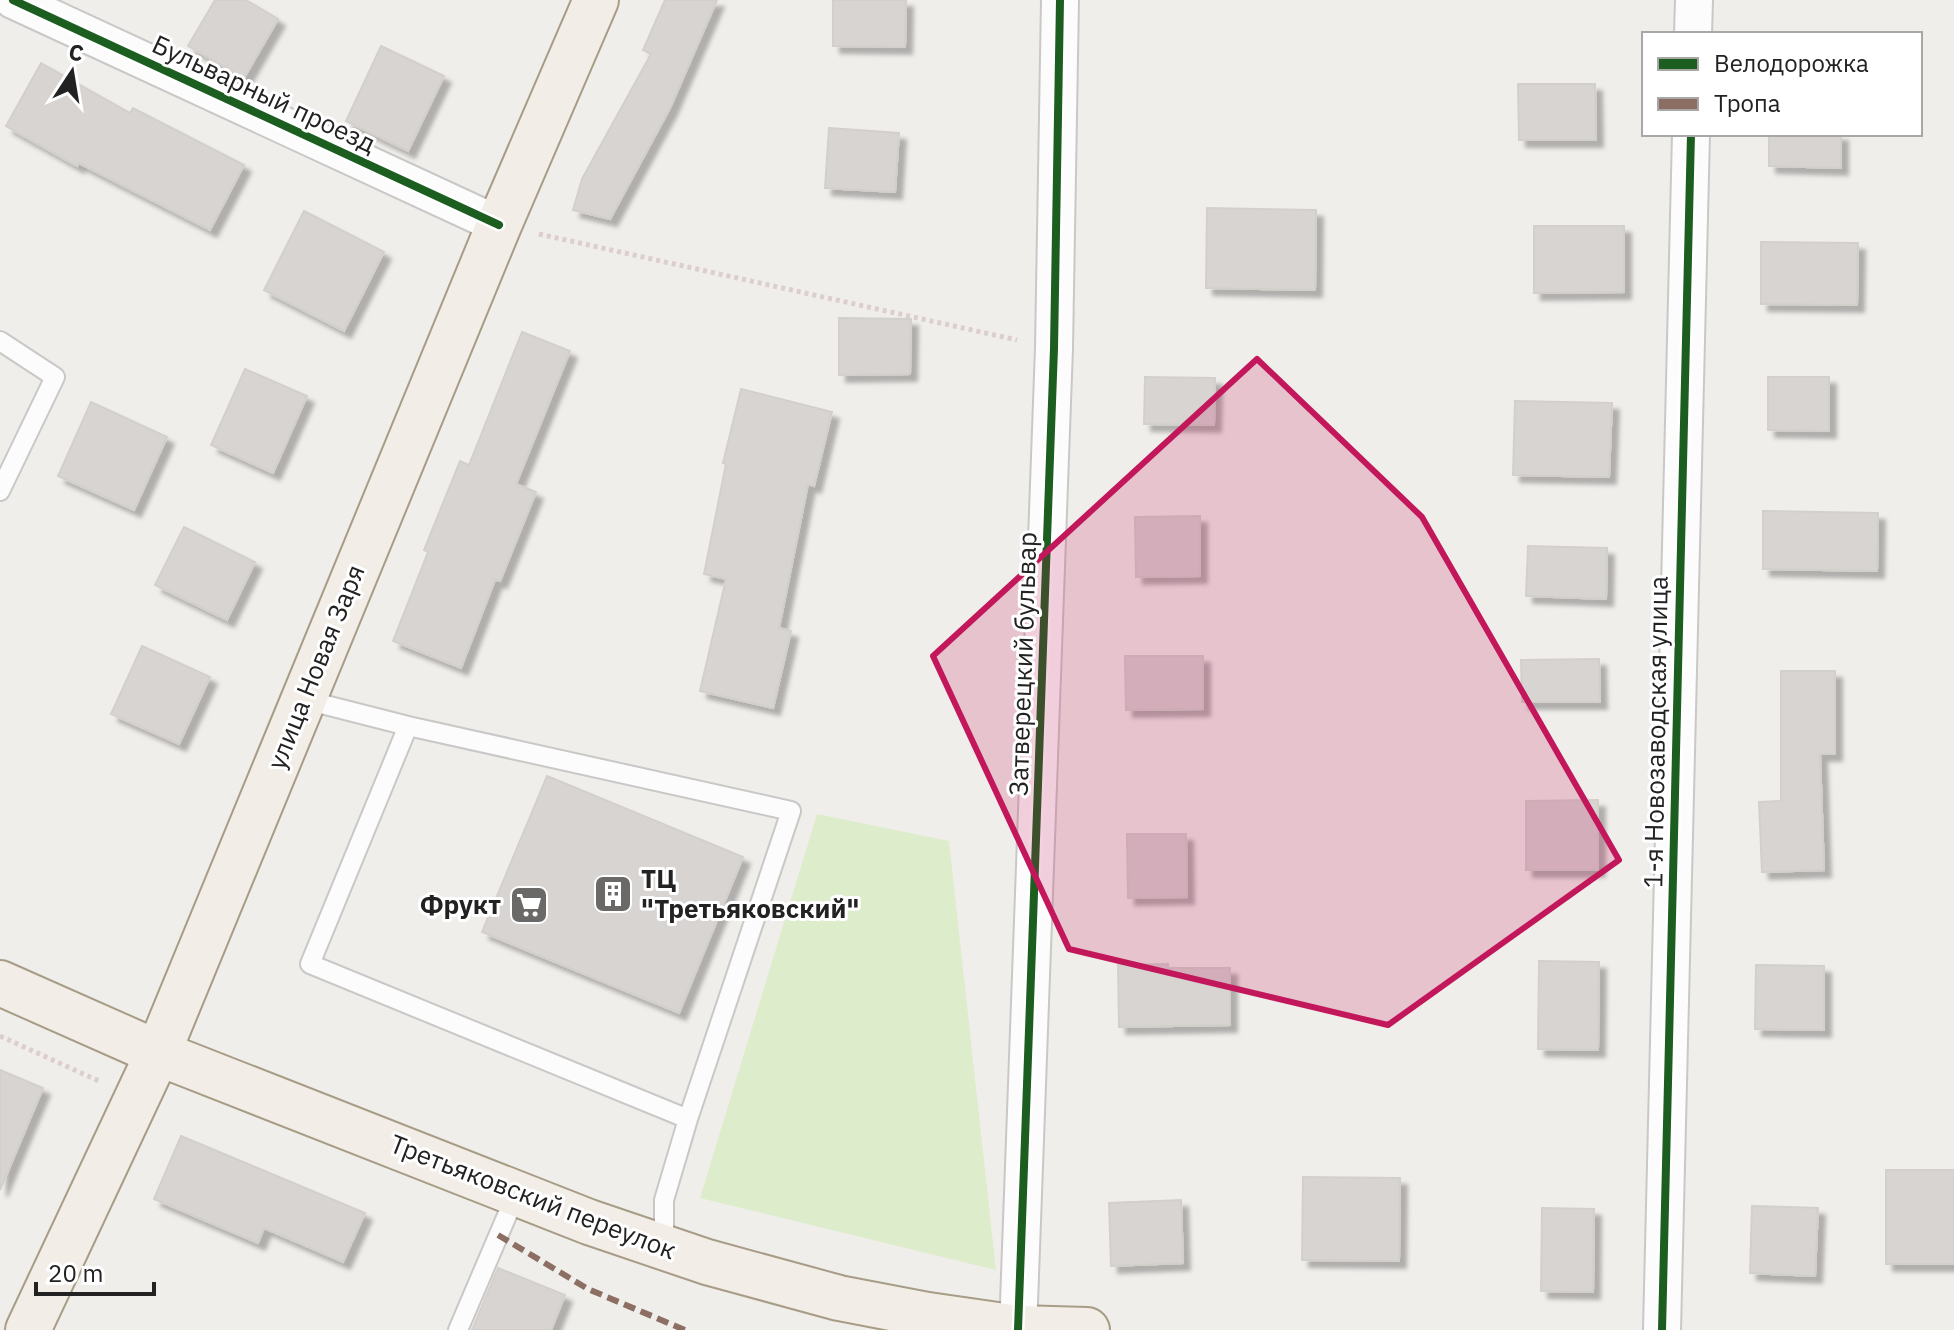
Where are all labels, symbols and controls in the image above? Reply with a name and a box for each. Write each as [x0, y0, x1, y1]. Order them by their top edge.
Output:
street label: Бульварный проезд [147, 26, 382, 160]
north arrow [32, 32, 112, 112]
legend [1642, 32, 1922, 136]
text: С [66, 36, 86, 68]
text: Велодорожка [1714, 47, 1869, 79]
text: Тропа [1714, 87, 1781, 119]
street label: Затверецкий бульвар [1000, 531, 1044, 797]
street label: улица Новая Заря [259, 559, 372, 774]
street label: 1-я Новозаводская улица [1635, 575, 1675, 888]
place label: ТЦ "Третьяковский" [641, 861, 859, 925]
building icon: ТЦ "Третьяковский" [592, 873, 634, 915]
supermarket icon: Фрукт [508, 884, 550, 926]
place label: Фрукт [420, 887, 501, 921]
street label: Третьяковский переулок [385, 1126, 681, 1266]
scale bar [36, 1246, 154, 1296]
text: 20 m [48, 1257, 103, 1289]

